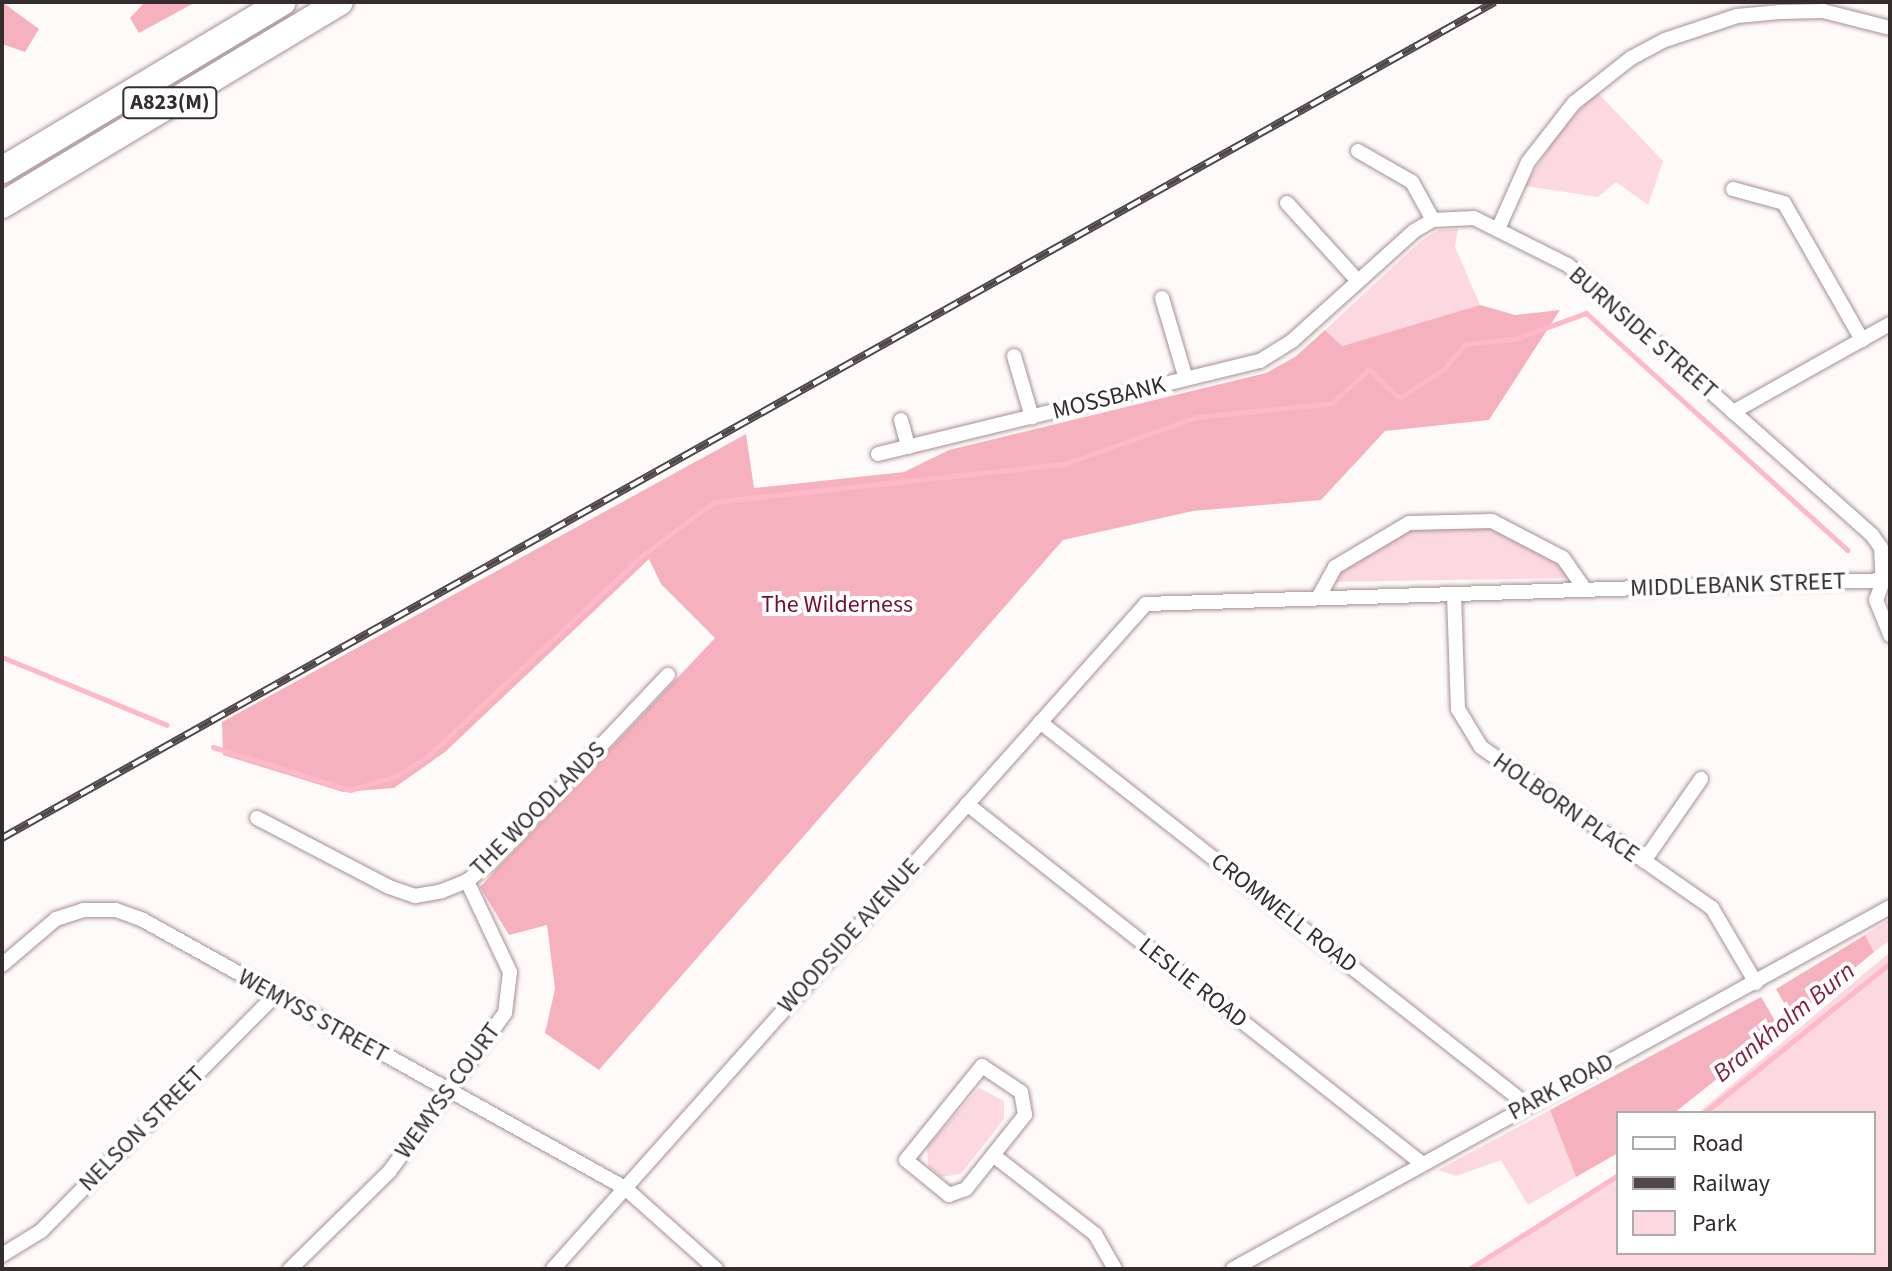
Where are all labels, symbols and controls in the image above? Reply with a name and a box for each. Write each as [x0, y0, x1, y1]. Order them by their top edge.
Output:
road number: A823(M) [122, 85, 218, 121]
street label: BURNSIDE STREET [1563, 261, 1723, 405]
street label: MOSSBANK [1050, 370, 1168, 426]
street label: MIDDLEBANK STREET [1630, 567, 1846, 603]
park label: The Wilderness [761, 591, 913, 619]
street label: THE WOODLANDS [464, 735, 612, 883]
street label: HOLBORN PLACE [1487, 747, 1645, 869]
street label: CROMWELL ROAD [1205, 847, 1363, 979]
street label: WOODSIDE AVENUE [772, 853, 926, 1019]
street label: LESLIE ROAD [1133, 932, 1253, 1034]
water label: Brankholm Burn [1707, 955, 1861, 1089]
street label: WEMYSS STREET [233, 963, 393, 1069]
street label: WEMYSS COURT [389, 1018, 507, 1164]
street label: PARK ROAD [1503, 1047, 1619, 1127]
street label: NELSON STREET [73, 1060, 211, 1198]
legend [1616, 1111, 1876, 1255]
text: Road [1692, 1126, 1744, 1161]
text: Railway [1692, 1166, 1770, 1201]
text: Park [1692, 1206, 1737, 1241]

